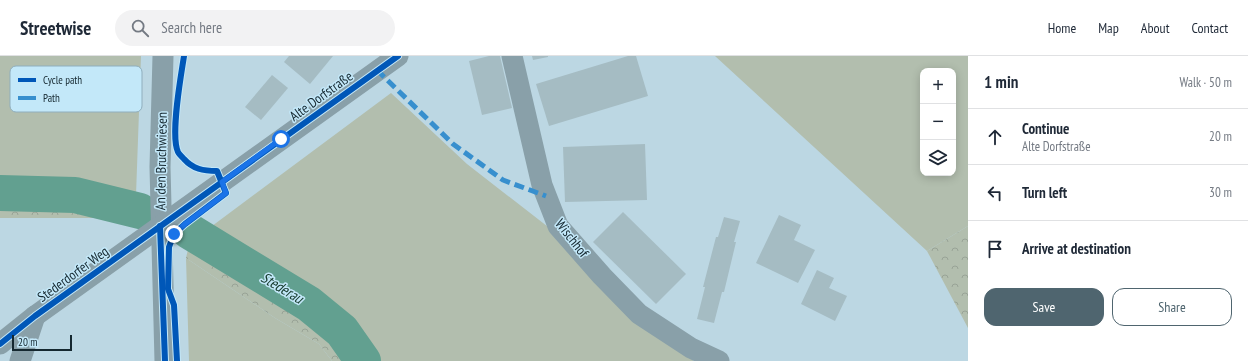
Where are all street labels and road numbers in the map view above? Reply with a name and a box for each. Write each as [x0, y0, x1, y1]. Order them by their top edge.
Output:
street label: Alte Dorfstraße [286, 67, 356, 125]
street label: An den Bruchwiesen [151, 112, 171, 210]
street label: Wischhof [551, 215, 593, 261]
street label: Stederdorfer Weg [34, 242, 112, 306]

